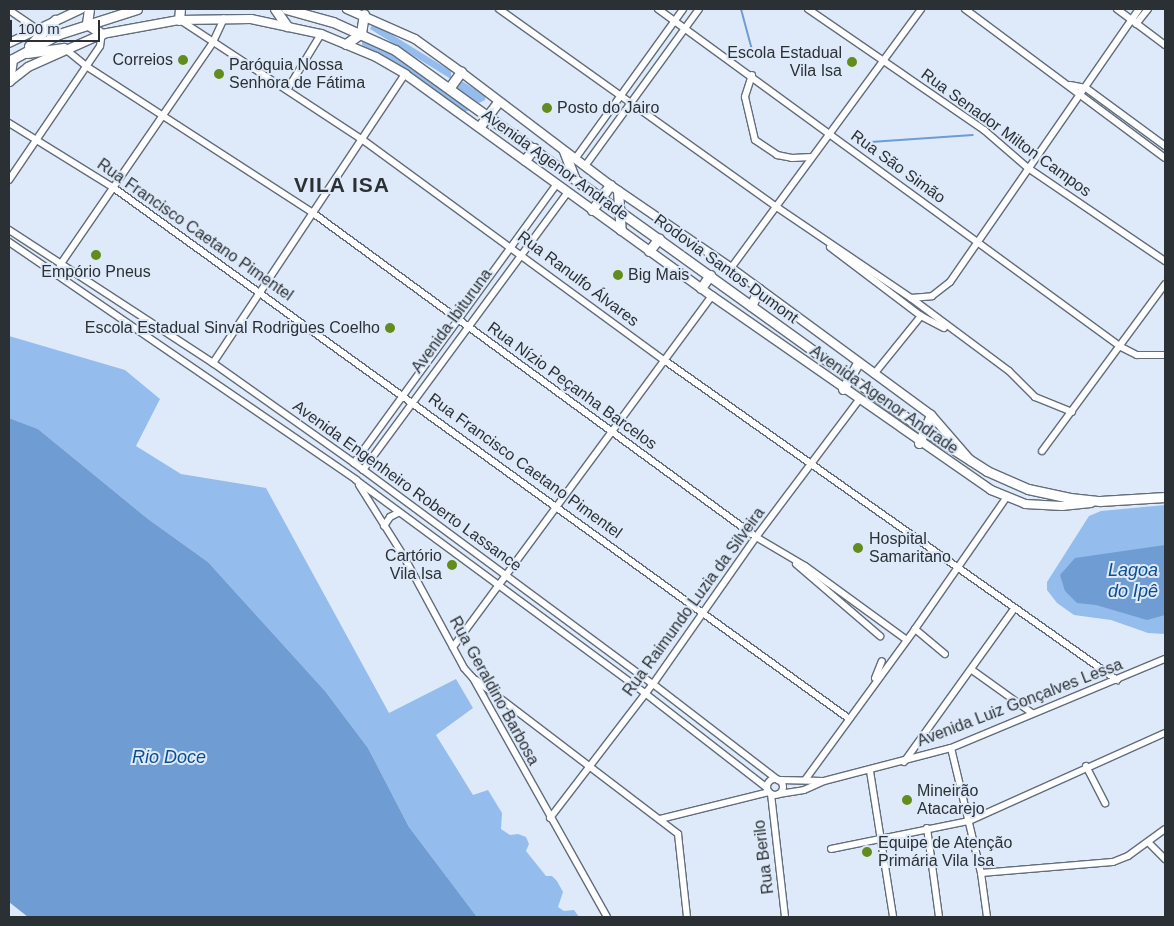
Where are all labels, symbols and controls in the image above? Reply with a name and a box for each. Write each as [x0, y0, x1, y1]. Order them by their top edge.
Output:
scale bar [12, 10, 102, 42]
text: 100 m [18, 20, 60, 37]
place label: Escola Estadual Vila Isa [727, 43, 842, 81]
place label: Correios [113, 50, 173, 70]
marker: Correios [177, 54, 189, 66]
place label: Paróquia Nossa Senhora de Fátima [229, 55, 365, 93]
marker: Escola Estadual Vila Isa [846, 56, 858, 68]
street label: Rua Senador Milton Campos [917, 65, 1095, 201]
marker: Paróquia Nossa Senhora de Fátima [213, 68, 225, 80]
place label: Posto do Jairo [557, 98, 659, 118]
marker: Posto do Jairo [541, 102, 553, 114]
street label: Avenida Agenor Andrade [477, 105, 633, 225]
street label: Rua São Simão [847, 126, 949, 208]
street label: Rua Francisco Caetano Pimentel [93, 155, 297, 305]
district label: VILA ISA [293, 172, 391, 198]
street label: Rodovia Santos Dumont [650, 210, 802, 328]
street label: Rua Ranulfo Álvares [514, 227, 642, 331]
marker: Empório Pneus [90, 249, 102, 261]
place label: Empório Pneus [41, 262, 151, 282]
street label: Avenida Ibituruna [408, 265, 496, 377]
place label: Big Mais [628, 265, 689, 285]
marker: Big Mais [612, 269, 624, 281]
place label: Escola Estadual Sinval Rodrigues Coelho [85, 318, 380, 338]
street label: Rua Nízio Peçanha Barcelos [484, 318, 660, 454]
marker: Escola Estadual Sinval Rodrigues Coelho [384, 322, 396, 334]
street label: Avenida Agenor Andrade [805, 341, 963, 459]
street label: Rua Francisco Caetano Pimentel [424, 389, 626, 543]
street label: Avenida Engenheiro Roberto Lassance [289, 396, 525, 576]
street label: Rua Raimundo Luzia da Silveira [619, 504, 769, 700]
place label: Hospital Samaritano [869, 529, 951, 567]
marker: Hospital Samaritano [851, 541, 865, 555]
place label: Cartório Vila Isa [385, 546, 442, 584]
marker: Cartório Vila Isa [446, 559, 458, 571]
water label: Lagoa do Ipê [1108, 560, 1158, 602]
street label: Rua Geraldino Barbosa [445, 613, 543, 769]
street label: Avenida Luiz Gonçalves Lessa [915, 655, 1125, 751]
water label: Rio Doce [132, 746, 206, 768]
place label: Mineirão Atacarejo [917, 781, 985, 819]
marker: Mineirão Atacarejo [901, 794, 913, 806]
street label: Rua Berilo [750, 819, 778, 895]
place label: Equipe de Atenção Primária Vila Isa [878, 833, 1013, 871]
marker: Equipe de Atenção Primária Vila Isa [860, 845, 874, 859]

